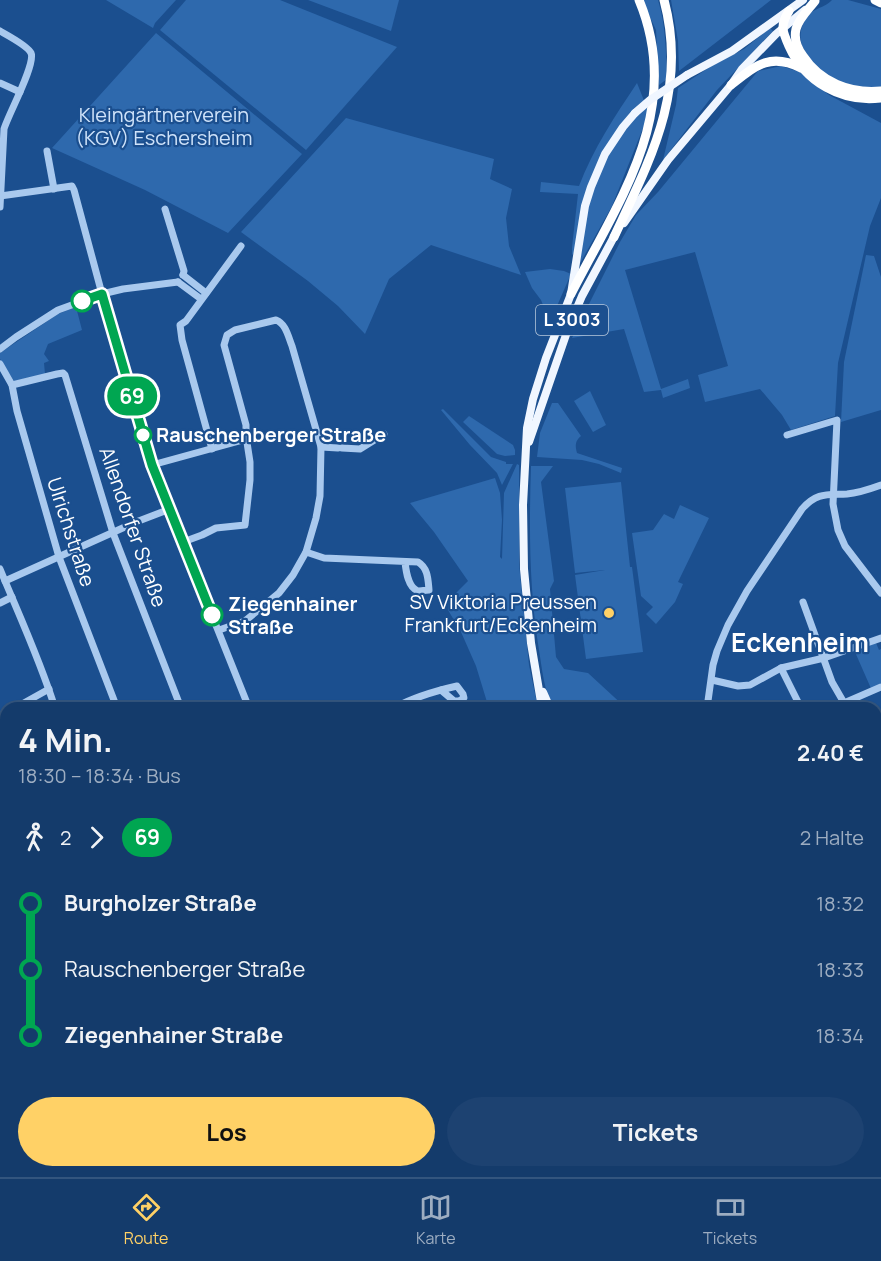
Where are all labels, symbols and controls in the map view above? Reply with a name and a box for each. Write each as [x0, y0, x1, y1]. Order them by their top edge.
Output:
park label: Kleingärtnerverein (KGV) Eschersheim [76, 101, 252, 151]
unlabelled marker [71, 290, 93, 312]
road number: L 3003 [536, 305, 608, 335]
line badge: 69 [105, 376, 159, 416]
text: 69 [119, 382, 145, 410]
place label: Rauschenberger Straße [156, 421, 386, 448]
marker: Rauschenberger Straße [134, 426, 152, 444]
street label: Allendorfer Straße [93, 443, 174, 610]
street label: Ulrichstraße [41, 474, 102, 590]
place label: SV Viktoria Preussen Frankfurt/Eckenheim [405, 588, 597, 638]
place label: Ziegenhainer Straße [228, 590, 358, 640]
marker: Ziegenhainer Straße [201, 604, 223, 626]
marker: SV Viktoria Preussen Frankfurt/Eckenheim [602, 606, 616, 620]
district label: Eckenheim [731, 624, 869, 660]
text: 4 Min. [18, 717, 113, 762]
text: 2.40 € [797, 738, 864, 768]
text: 18:30 – 18:34 · Bus [18, 762, 181, 789]
icon: walk [18, 821, 51, 854]
icon: forward [80, 821, 113, 854]
text: 69 [134, 823, 160, 851]
text: 2 [60, 824, 71, 851]
text: 2 Halte [800, 824, 864, 851]
text: Burgholzer Straße [64, 888, 257, 918]
text: 18:32 [816, 890, 864, 917]
text: Rauschenberger Straße [64, 954, 305, 984]
text: 18:33 [816, 956, 864, 983]
text: Ziegenhainer Straße [64, 1020, 283, 1050]
text: 18:34 [816, 1022, 864, 1049]
button: Los [18, 1097, 435, 1166]
button: Tickets [447, 1097, 864, 1166]
tab: Route [124, 1191, 168, 1249]
tab: Karte [416, 1191, 456, 1249]
tab: Tickets [703, 1191, 757, 1249]

